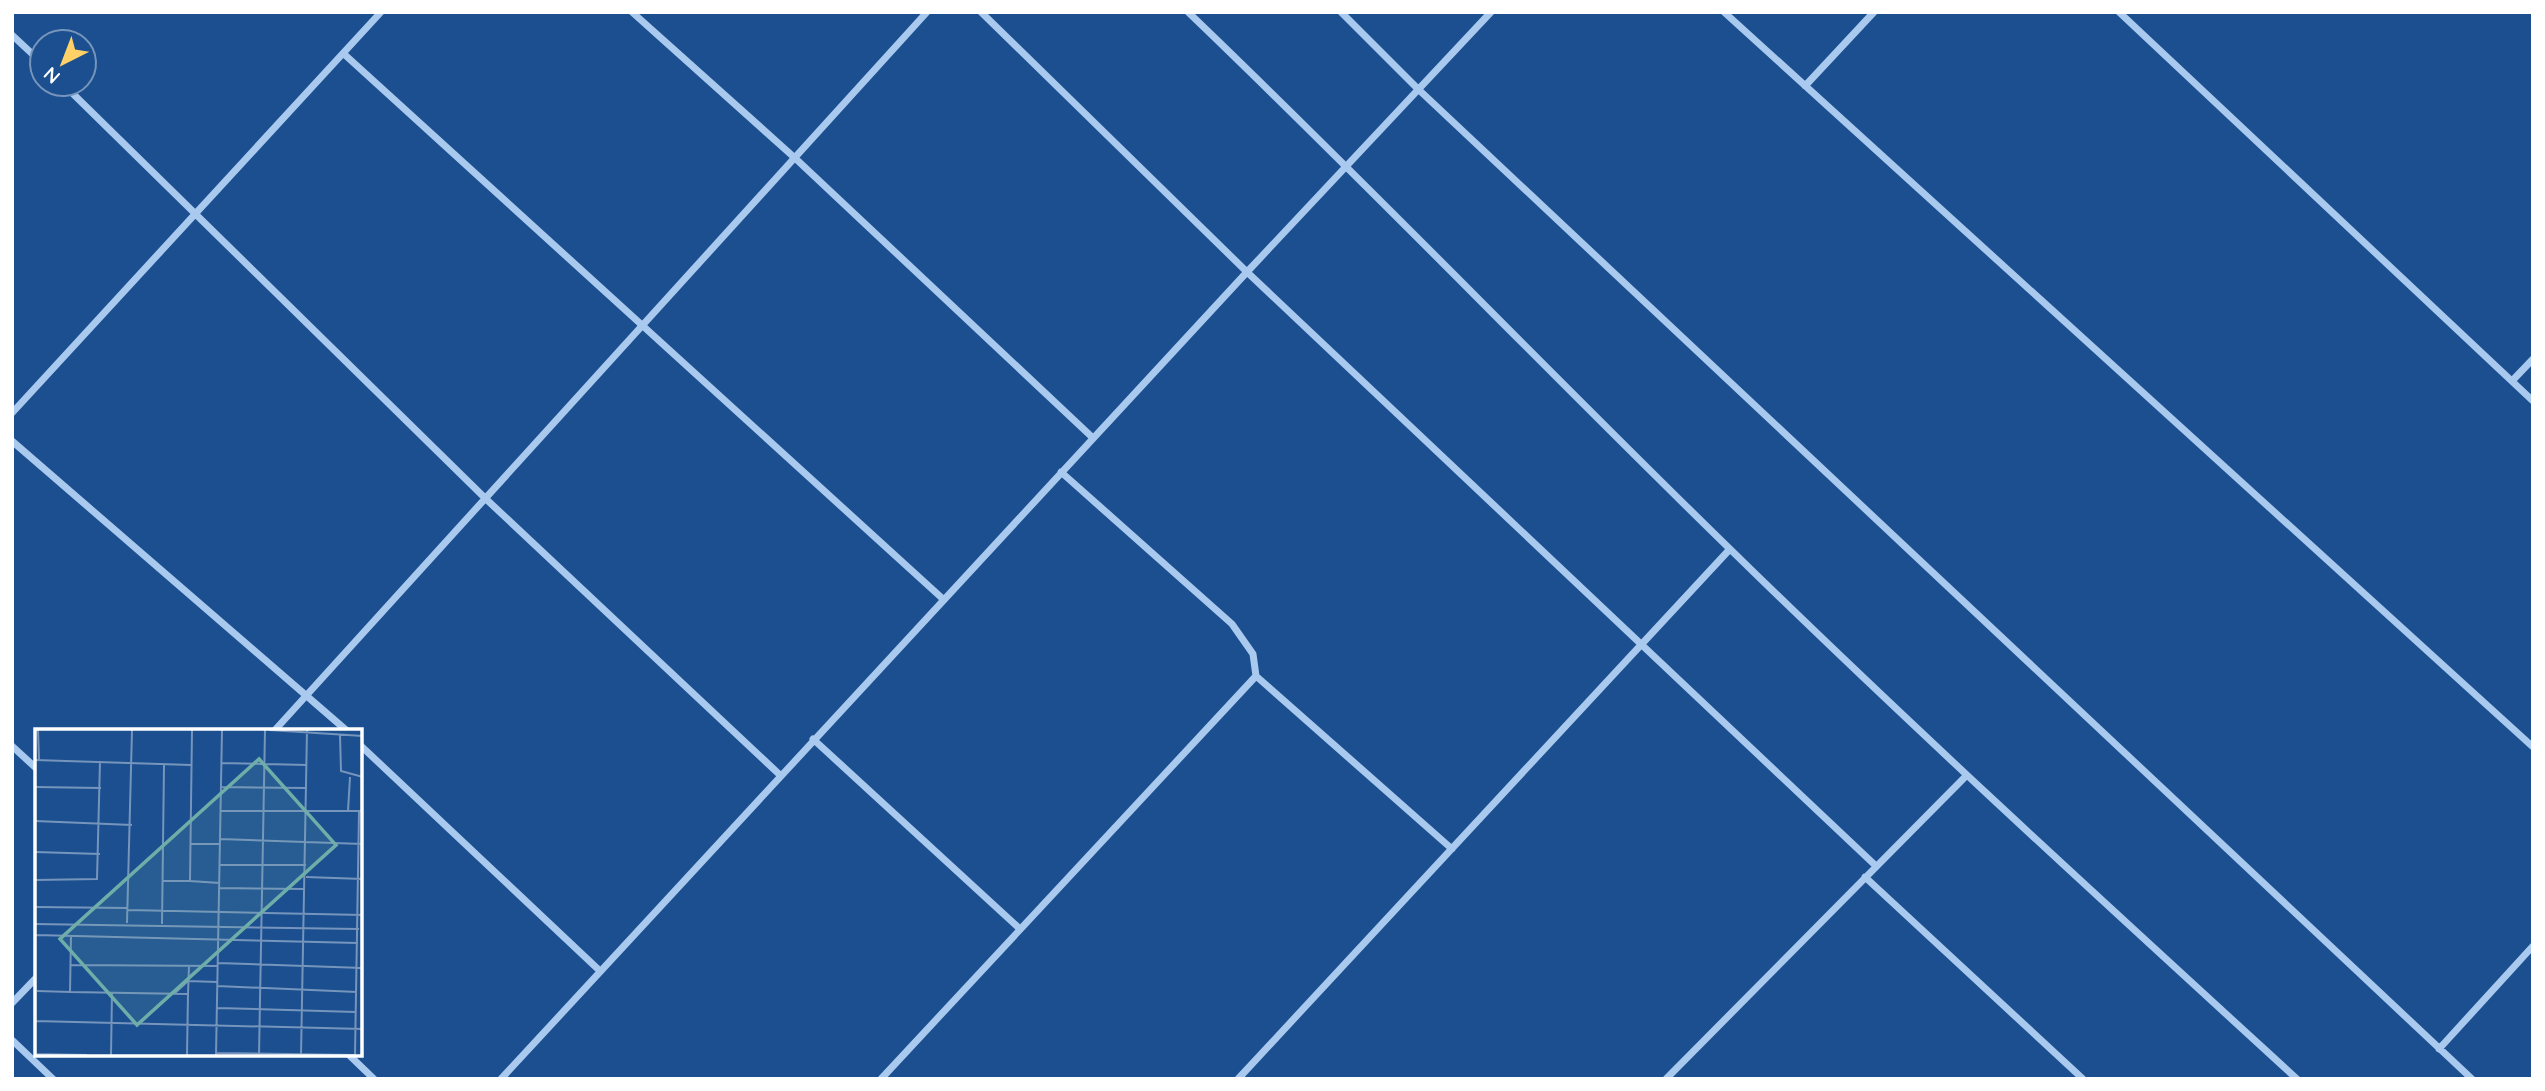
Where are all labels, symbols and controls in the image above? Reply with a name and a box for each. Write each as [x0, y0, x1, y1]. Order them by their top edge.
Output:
north arrow [28, 28, 98, 98]
text: N [38, 62, 65, 89]
inset map [35, 729, 362, 1056]

